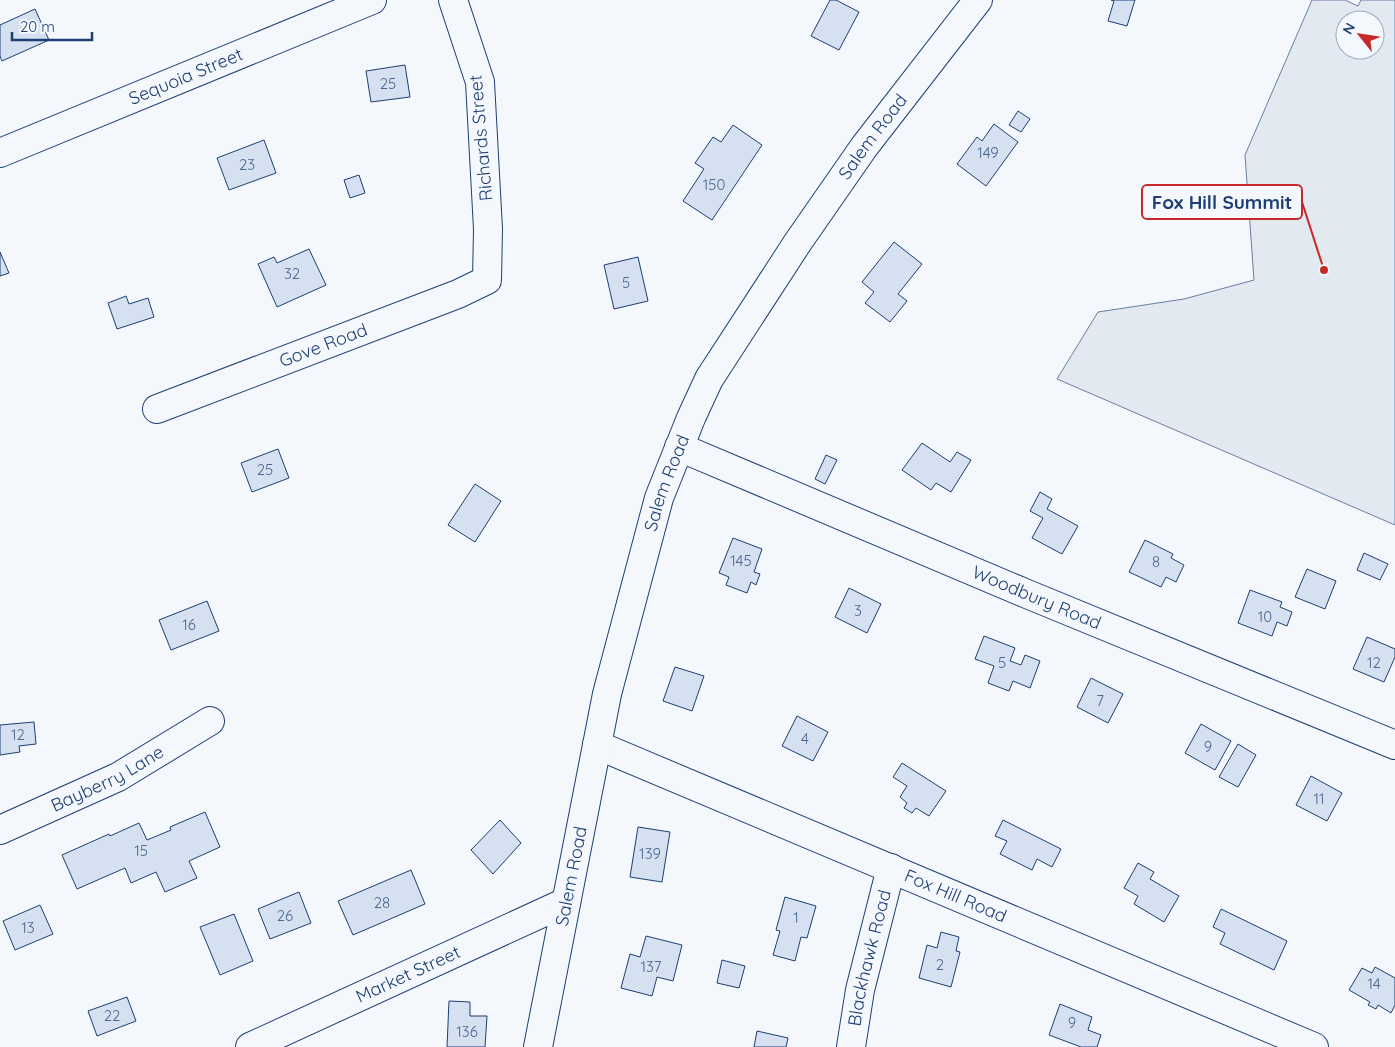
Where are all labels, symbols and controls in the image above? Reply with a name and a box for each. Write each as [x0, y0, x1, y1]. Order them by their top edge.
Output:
scale bar [12, 10, 92, 42]
north arrow [1335, 10, 1385, 60]
text: 20 m [20, 17, 55, 36]
text: N [1338, 20, 1359, 37]
street label: Sequoia Street [125, 42, 246, 110]
house number: 25 [380, 74, 396, 93]
street label: Richards Street [464, 74, 497, 202]
street label: Salem Road [833, 89, 912, 184]
house number: 149 [977, 143, 999, 162]
house number: 23 [239, 155, 255, 174]
house number: 150 [703, 175, 725, 194]
callout: Fox Hill Summit [1142, 185, 1302, 219]
text: Fox Hill Summit [1152, 190, 1292, 214]
house number: 32 [284, 264, 300, 283]
house number: 5 [622, 273, 630, 292]
street label: Gove Road [276, 318, 370, 372]
street label: Salem Road [639, 431, 694, 534]
house number: 25 [257, 460, 273, 479]
house number: 145 [730, 551, 752, 570]
house number: 8 [1152, 552, 1160, 571]
street label: Woodbury Road [969, 560, 1105, 634]
house number: 3 [854, 601, 862, 620]
house number: 10 [1258, 607, 1272, 626]
house number: 16 [182, 615, 196, 634]
house number: 5 [998, 653, 1006, 672]
house number: 12 [1367, 653, 1381, 672]
house number: 7 [1096, 691, 1104, 710]
house number: 12 [11, 725, 25, 744]
house number: 4 [801, 729, 809, 748]
house number: 9 [1204, 737, 1212, 756]
street label: Bayberry Lane [47, 740, 168, 817]
house number: 11 [1313, 789, 1325, 808]
street label: Salem Road [550, 824, 592, 928]
house number: 15 [134, 841, 148, 860]
house number: 139 [639, 844, 661, 863]
street label: Fox Hill Road [901, 864, 1010, 927]
street label: Blackhawk Road [842, 887, 896, 1028]
house number: 28 [374, 893, 390, 912]
house number: 26 [277, 906, 293, 925]
house number: 1 [793, 908, 799, 927]
house number: 13 [21, 918, 35, 937]
street label: Market Street [352, 940, 464, 1008]
house number: 2 [936, 955, 944, 974]
house number: 137 [640, 957, 662, 976]
house number: 14 [1367, 974, 1381, 993]
house number: 22 [104, 1006, 120, 1025]
house number: 9 [1068, 1013, 1076, 1032]
house number: 136 [456, 1022, 478, 1041]

